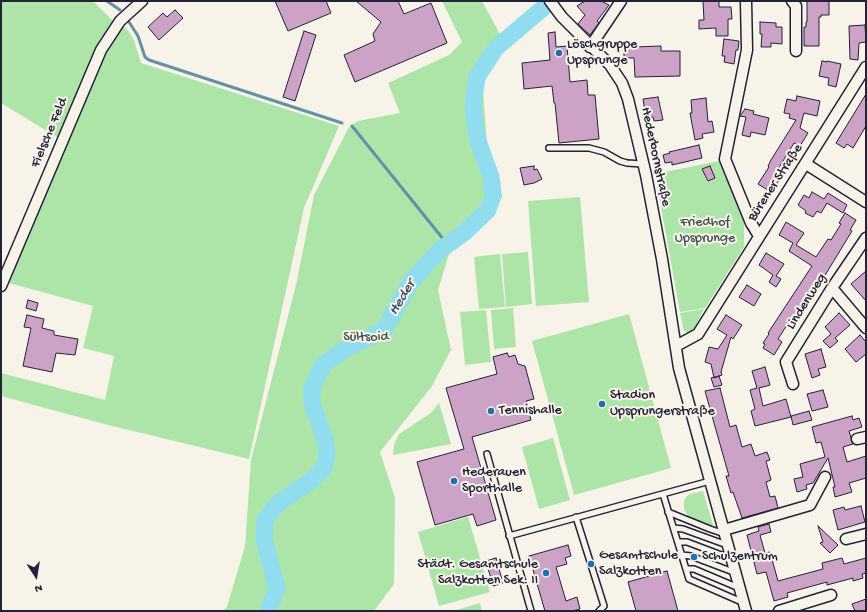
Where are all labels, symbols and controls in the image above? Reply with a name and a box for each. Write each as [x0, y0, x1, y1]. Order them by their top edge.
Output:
place label: Löschgruppe Upsprunge [567, 37, 637, 70]
marker: Löschgruppe Upsprunge [554, 48, 564, 58]
street label: Fielsche Feld [28, 96, 72, 170]
street label: Hederbornstraße [636, 106, 674, 208]
street label: Bürener Straße [745, 141, 807, 225]
park label: Friedhof Upsprunge [675, 215, 735, 248]
street label: Lindenweg [783, 271, 831, 333]
water label: Heder [385, 277, 421, 319]
park label: Sültsoid [343, 330, 389, 346]
place label: Stadion Upsprungerstraße [610, 388, 715, 420]
marker: Stadion Upsprungerstraße [597, 399, 607, 409]
place label: Tennishalle [499, 403, 562, 419]
marker: Tennishalle [486, 406, 496, 416]
place label: Hederauen Sporthalle [462, 465, 526, 498]
marker: Hederauen Sporthalle [449, 476, 459, 486]
place label: Gesamtschule Salzkotten [599, 548, 678, 580]
place label: Schulzentrum [702, 549, 778, 565]
marker: Schulzentrum [689, 552, 699, 562]
north arrow [16, 556, 56, 596]
place label: Städt. Gesamtschule Salzkotten Sek. II [417, 557, 538, 590]
marker: Gesamtschule Salzkotten [586, 559, 596, 569]
marker: Städt. Gesamtschule Salzkotten Sek. II [541, 568, 551, 578]
text: N [34, 581, 43, 594]

